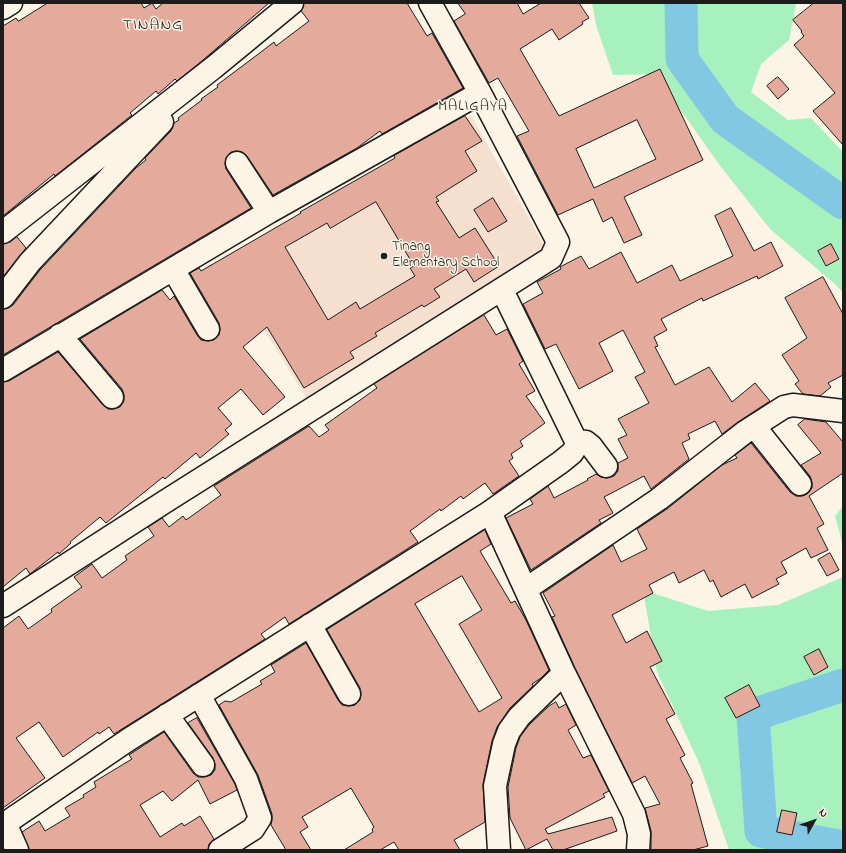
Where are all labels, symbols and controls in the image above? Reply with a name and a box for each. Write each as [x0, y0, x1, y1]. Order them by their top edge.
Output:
district label: TINANG [123, 16, 183, 36]
district label: MALIGAYA [438, 99, 508, 117]
place label: Tinang Elementary School [392, 240, 499, 272]
marker: Tinang Elementary School [379, 251, 389, 261]
north arrow [794, 801, 834, 841]
text: N [815, 805, 832, 821]

